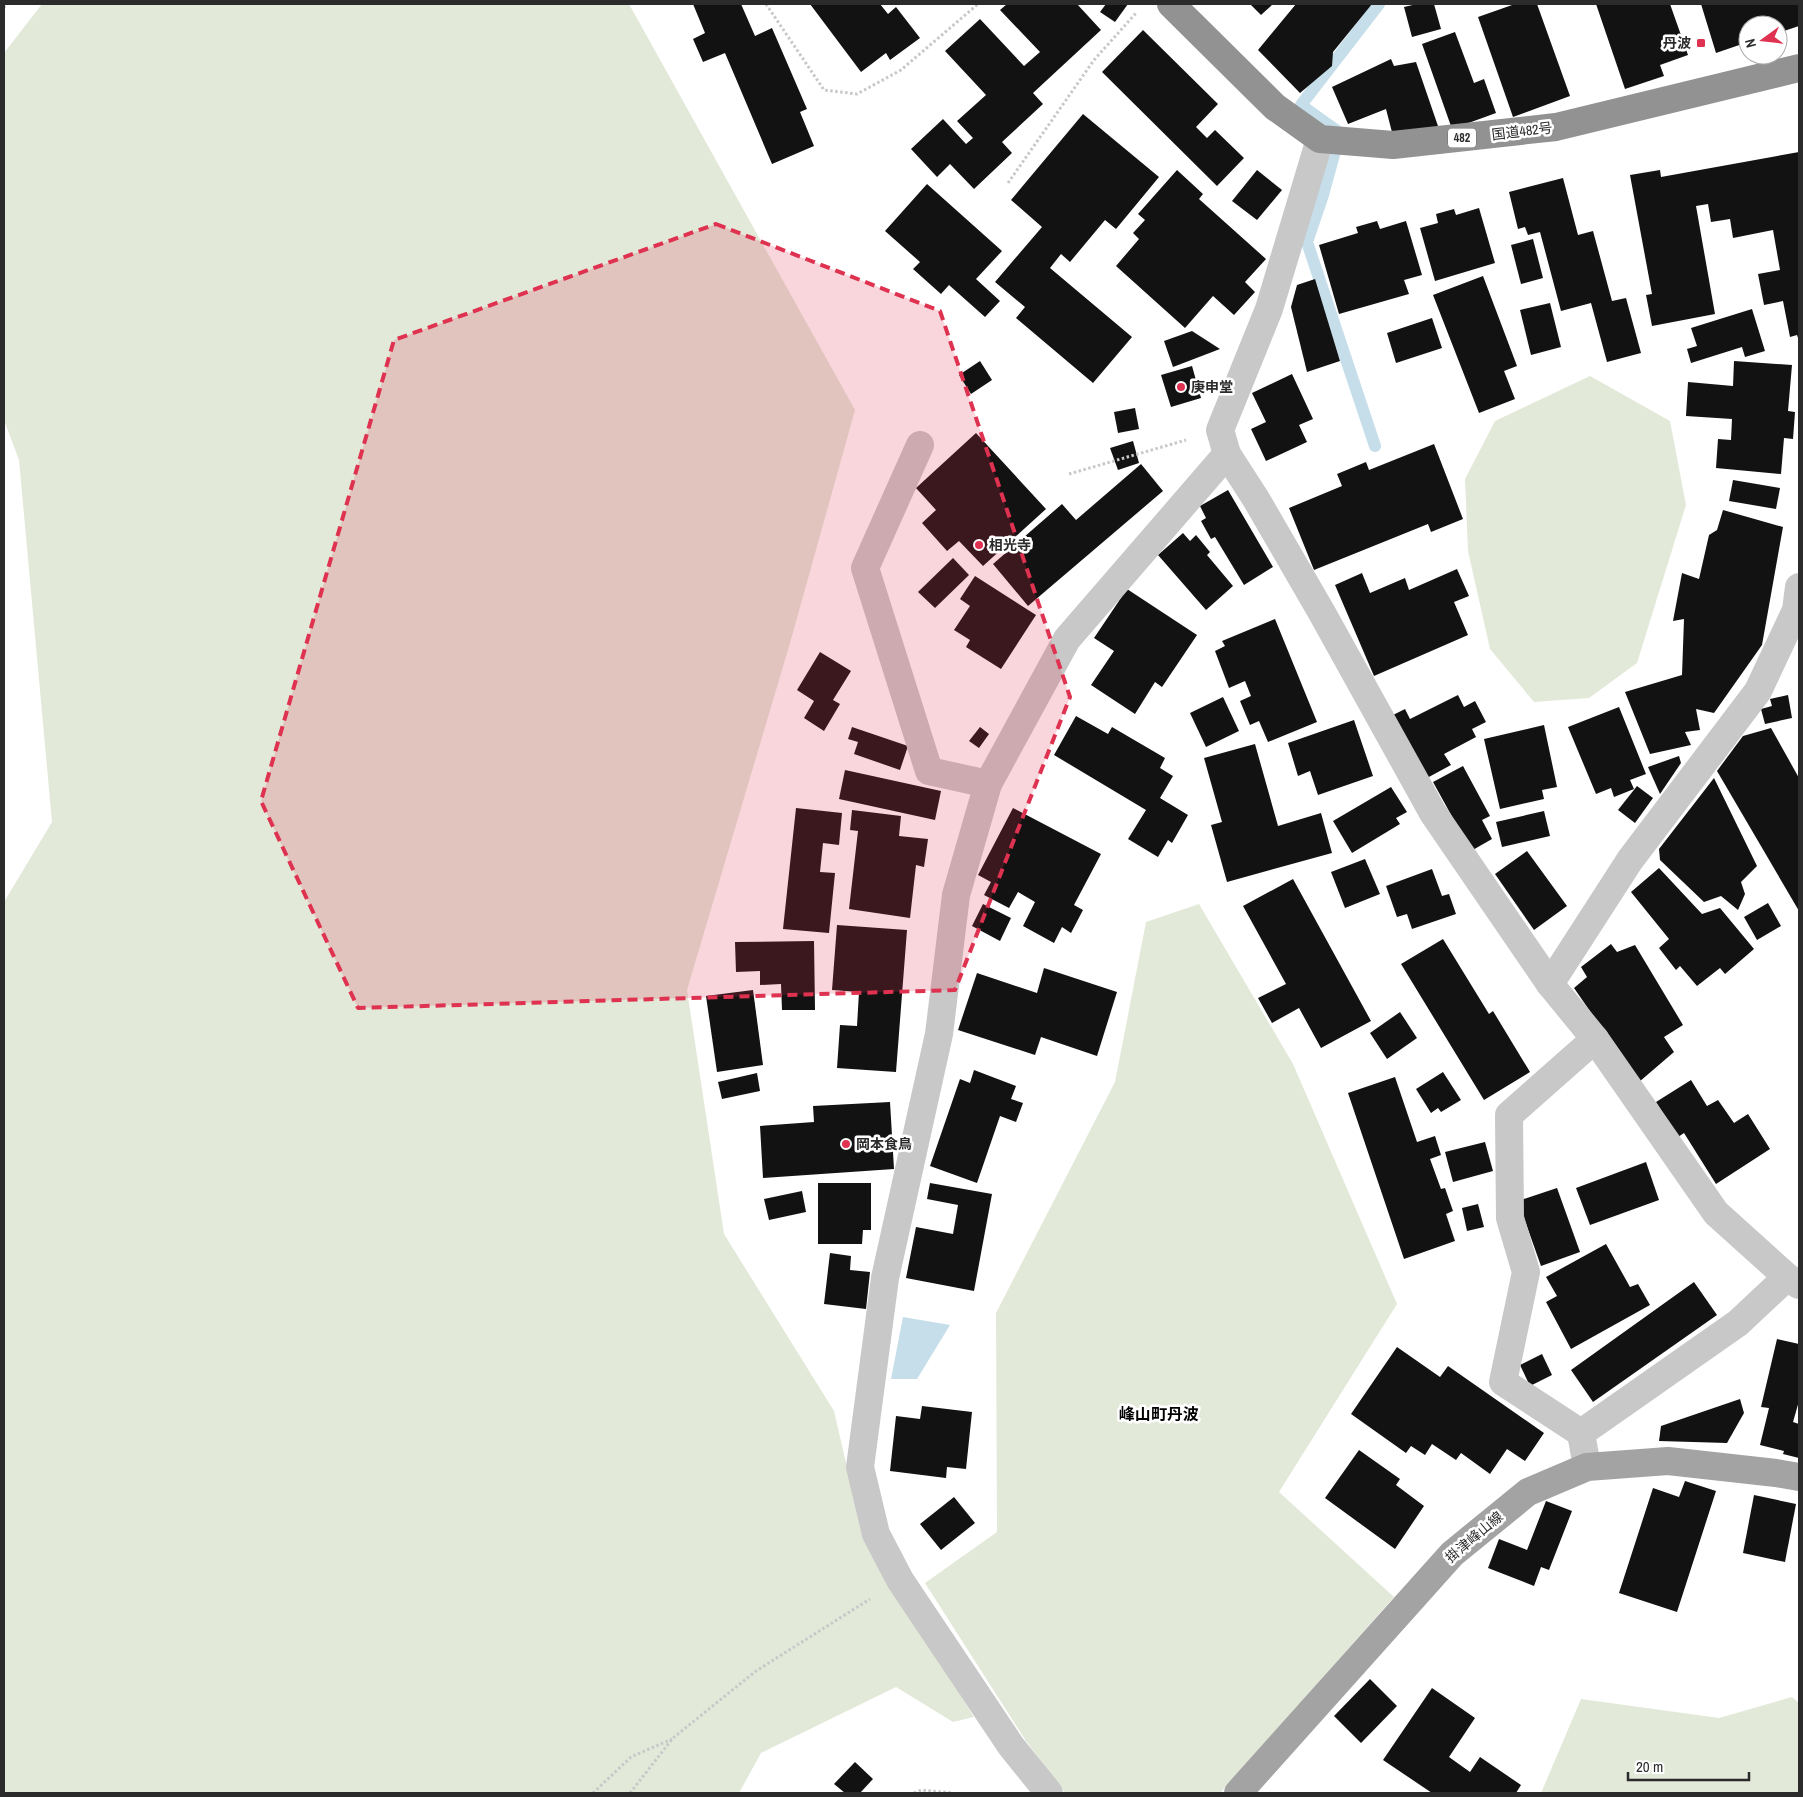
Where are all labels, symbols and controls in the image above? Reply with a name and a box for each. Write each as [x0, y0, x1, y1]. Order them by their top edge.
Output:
north arrow [1738, 15, 1788, 65]
place label: 丹波 [1663, 34, 1691, 52]
marker: 丹波 [1695, 37, 1707, 49]
text: N [1741, 37, 1760, 50]
street label: 国道482号 [1491, 118, 1553, 144]
road number: 482 [1448, 128, 1476, 148]
place label: 庚申堂 [1191, 378, 1233, 396]
marker: 庚申堂 [1175, 381, 1187, 393]
place label: 相光寺 [989, 536, 1031, 554]
marker: 相光寺 [973, 539, 985, 551]
place label: 岡本食鳥 [856, 1135, 912, 1153]
marker: 岡本食鳥 [840, 1138, 852, 1150]
district label: 峰山町丹波 [1119, 1403, 1199, 1425]
street label: 掛津峰山線 [1441, 1508, 1507, 1566]
scale bar [1628, 1750, 1749, 1782]
text: 20 m [1636, 1756, 1663, 1777]

